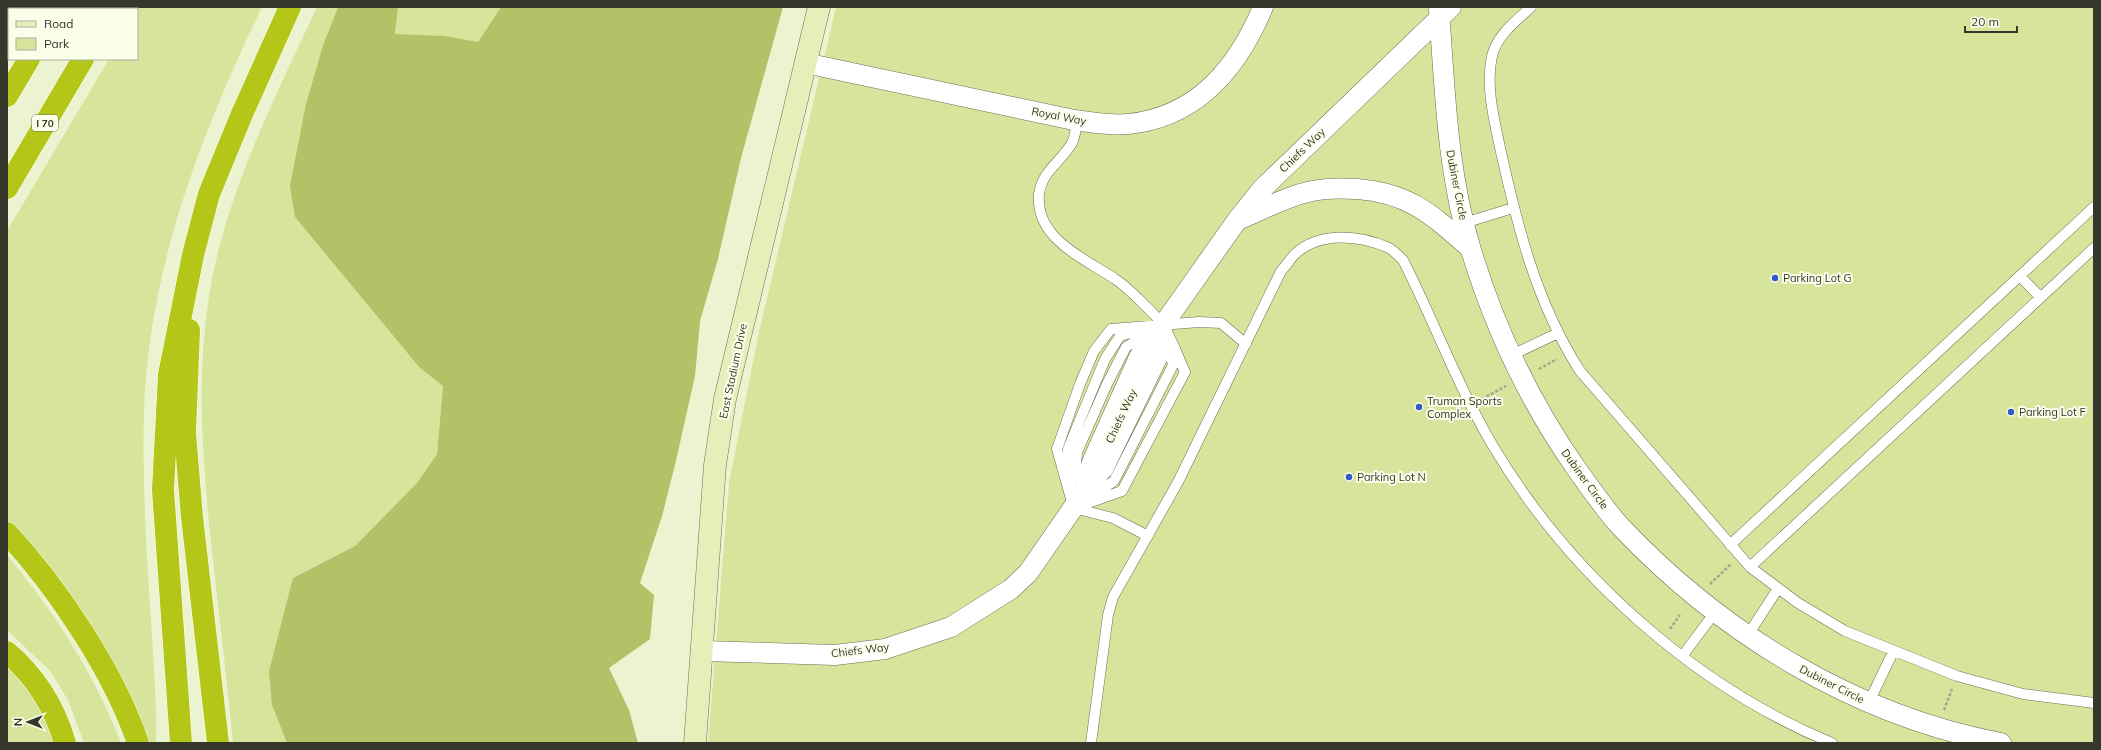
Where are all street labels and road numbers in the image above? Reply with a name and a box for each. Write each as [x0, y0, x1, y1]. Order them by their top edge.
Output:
street label: Royal Way [1030, 104, 1088, 128]
road number: I 70 [32, 115, 58, 131]
street label: Chiefs Way [1276, 125, 1328, 175]
street label: Dubiner Circle [1443, 149, 1471, 221]
street label: East Stadium Drive [716, 322, 750, 420]
street label: Chiefs Way [1102, 386, 1140, 445]
street label: Dubiner Circle [1558, 446, 1612, 512]
street label: Chiefs Way [830, 639, 890, 661]
street label: Dubiner Circle [1797, 662, 1867, 706]

